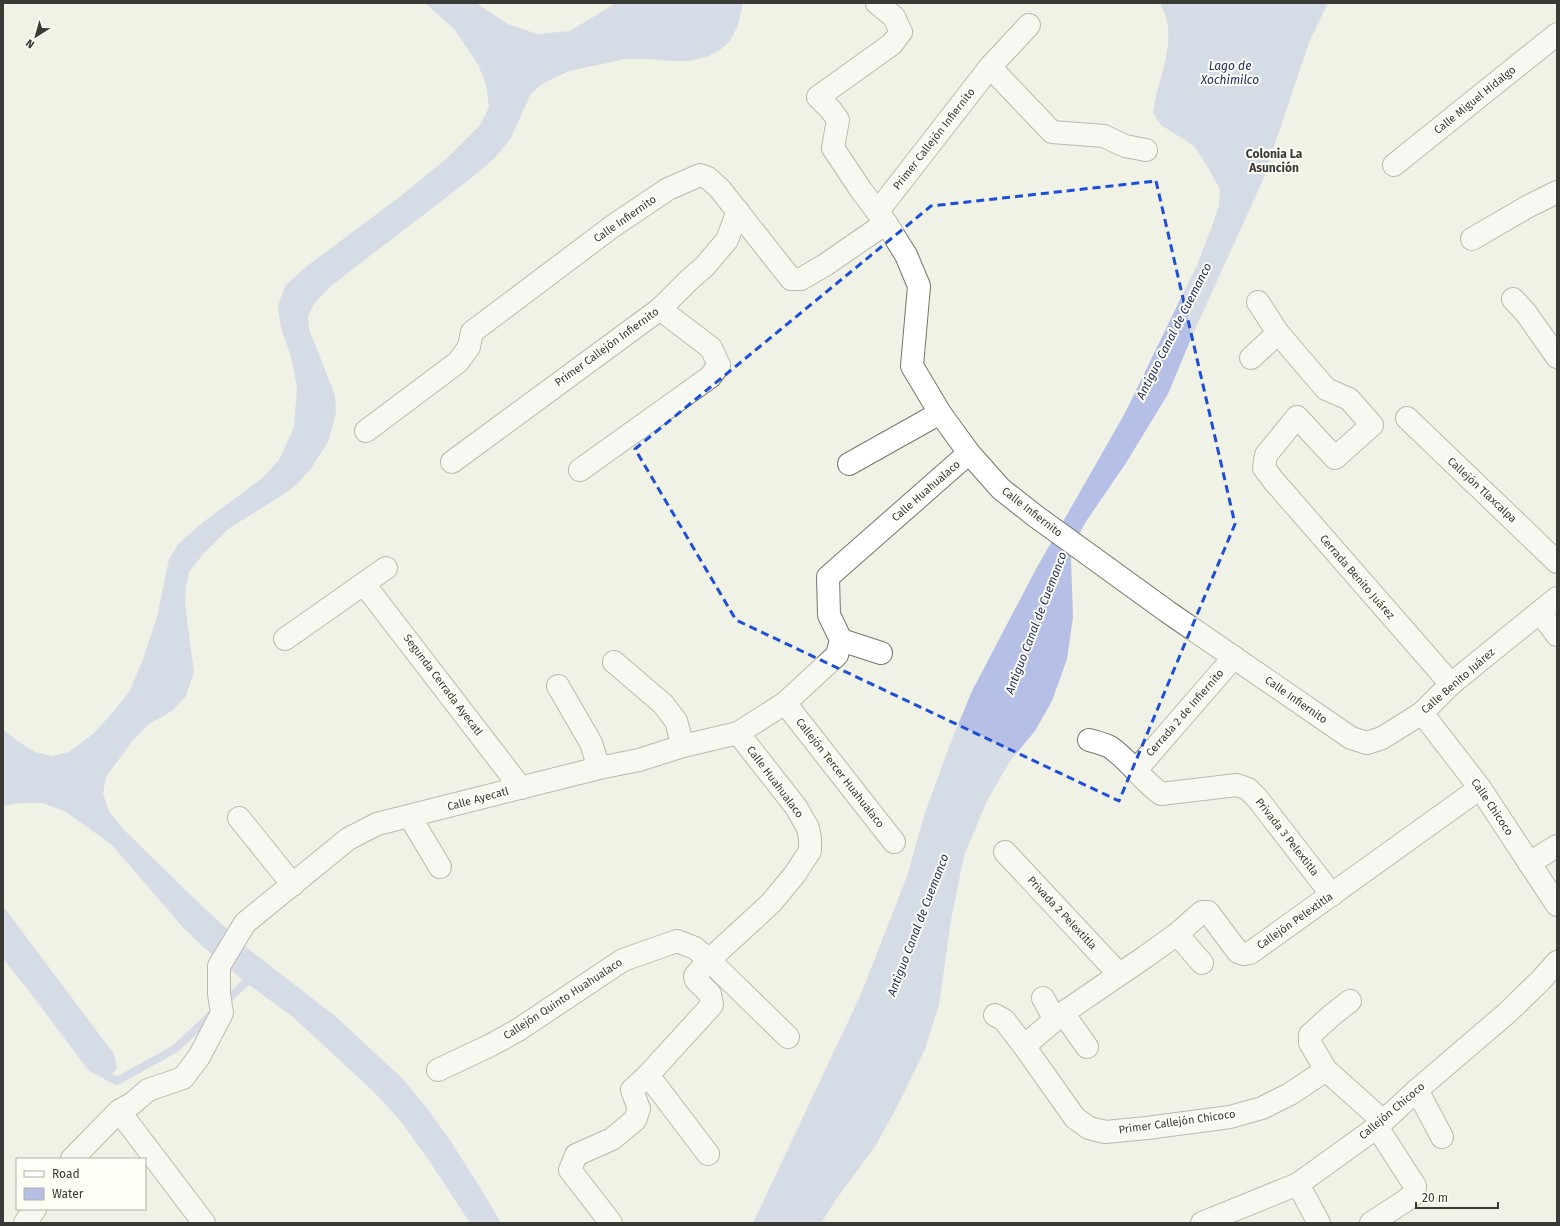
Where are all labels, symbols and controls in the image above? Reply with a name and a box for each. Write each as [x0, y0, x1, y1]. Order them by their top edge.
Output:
north arrow [16, 16, 56, 56]
text: N [23, 36, 37, 51]
water label: Lago de Xochimilco [1200, 59, 1259, 87]
street label: Calle Miguel Hidalgo [1432, 63, 1518, 137]
street label: Primer Callejón Infiernito [890, 86, 978, 192]
district label: Colonia La Asunción [1246, 147, 1303, 175]
street label: Calle Infiernito [591, 193, 659, 245]
water label: Antiguo Canal de Cuemanco [1133, 260, 1215, 402]
street label: Primer Callejón Infiernito [552, 305, 662, 389]
street label: Callejón Tlaxcalpa [1445, 455, 1519, 525]
street label: Calle Huahualaco [889, 458, 963, 524]
street label: Calle Infiernito [999, 484, 1065, 540]
street label: Cerrada Benito Juárez [1317, 532, 1397, 622]
water label: Antiguo Canal de Cuemanco [1002, 550, 1070, 697]
street label: Segunda Cerrada Ayecatl [401, 632, 485, 738]
street label: Calle Benito Juárez [1419, 645, 1497, 716]
street label: Cerrada 2 de Infiernito [1144, 667, 1226, 759]
street label: Calle Infiernito [1262, 674, 1330, 726]
street label: Callejón Tercer Huahualaco [793, 716, 887, 830]
street label: Calle Huahualaco [744, 744, 806, 820]
street label: Calle Chicoco [1468, 776, 1516, 838]
street label: Calle Ayecatl [446, 785, 510, 813]
street label: Privada 3 Pelextitla [1253, 795, 1321, 879]
water label: Antiguo Canal de Cuemanco [884, 852, 952, 999]
street label: Privada 2 Pelextitla [1025, 874, 1099, 952]
street label: Callejón Pelextitla [1255, 890, 1335, 952]
street label: Callejón Quinto Huahualaco [501, 956, 625, 1042]
street label: Callejón Chicoco [1357, 1080, 1427, 1142]
street label: Primer Callejón Chicoco [1118, 1107, 1236, 1137]
legend [16, 1158, 146, 1210]
text: Road [52, 1167, 80, 1181]
scale bar [1416, 1184, 1498, 1210]
text: Water [52, 1187, 84, 1201]
text: 20 m [1422, 1191, 1448, 1205]

